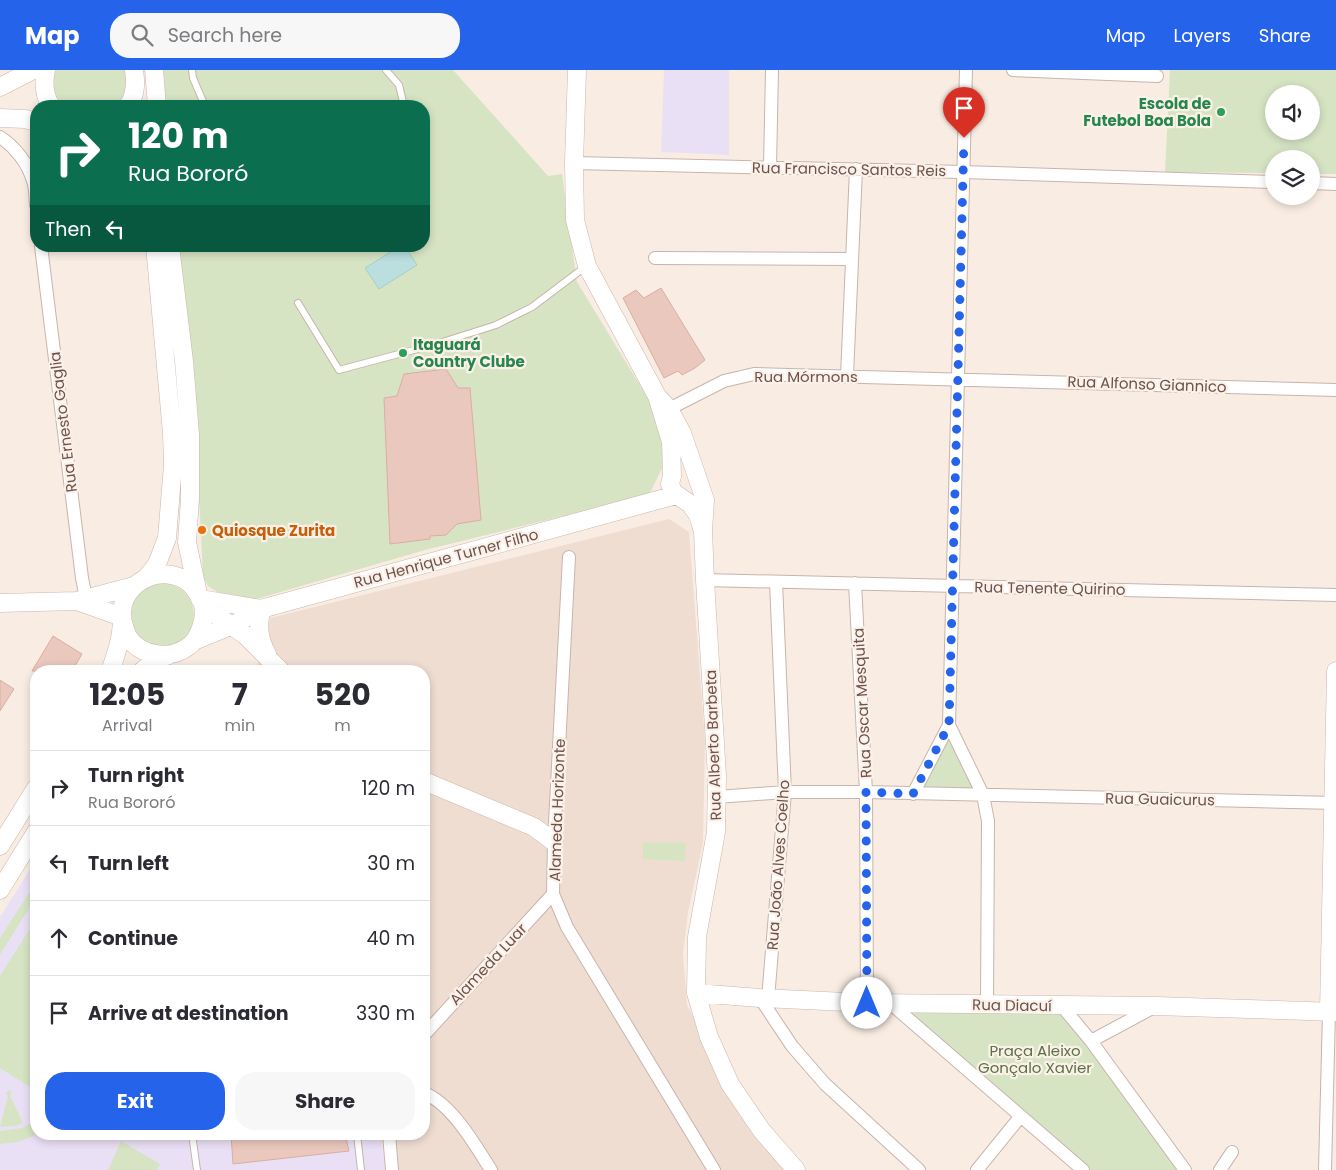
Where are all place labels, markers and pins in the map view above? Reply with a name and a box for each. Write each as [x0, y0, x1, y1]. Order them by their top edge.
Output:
pin [943, 87, 985, 138]
place label: Escola de Futebol Boa Bola [1083, 93, 1211, 131]
marker: Escola de Futebol Boa Bola [1215, 106, 1227, 118]
place label: Itaguará Country Clube [413, 334, 525, 372]
marker: Itaguará Country Clube [397, 347, 409, 359]
place label: Quiosque Zurita [212, 520, 335, 541]
marker: Quiosque Zurita [196, 524, 208, 536]

